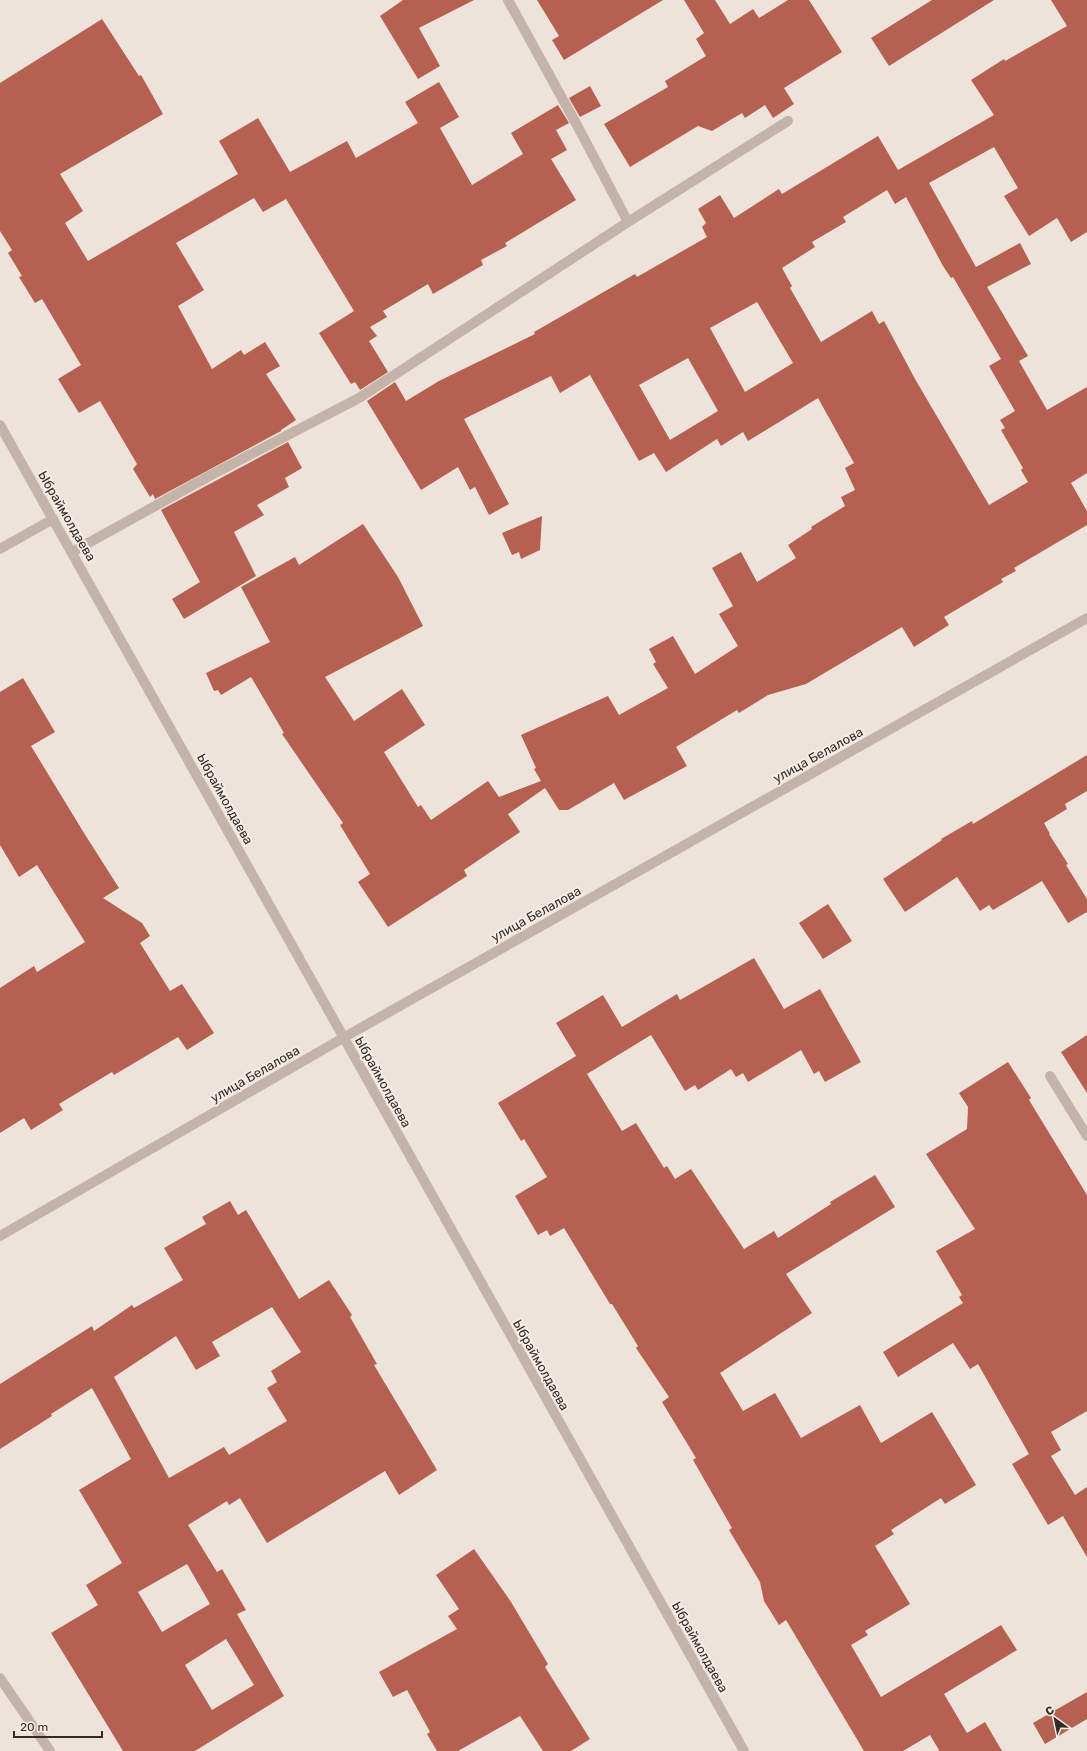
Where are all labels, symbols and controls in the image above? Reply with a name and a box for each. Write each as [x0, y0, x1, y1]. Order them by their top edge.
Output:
street label: Ыбраймолдаева [35, 468, 99, 564]
street label: улица Белалова [770, 724, 866, 786]
street label: Ыбраймолдаева [194, 751, 256, 847]
street label: улица Белалова [488, 883, 584, 945]
street label: Ыбраймолдаева [352, 1034, 414, 1130]
street label: улица Белалова [208, 1042, 302, 1106]
street label: Ыбраймолдаева [510, 1317, 572, 1413]
street label: Ыбраймолдаева [669, 1599, 731, 1695]
north arrow [1035, 1699, 1075, 1739]
text: С [1043, 1703, 1057, 1719]
scale bar [14, 1713, 102, 1739]
text: 20 m [20, 1720, 48, 1734]

